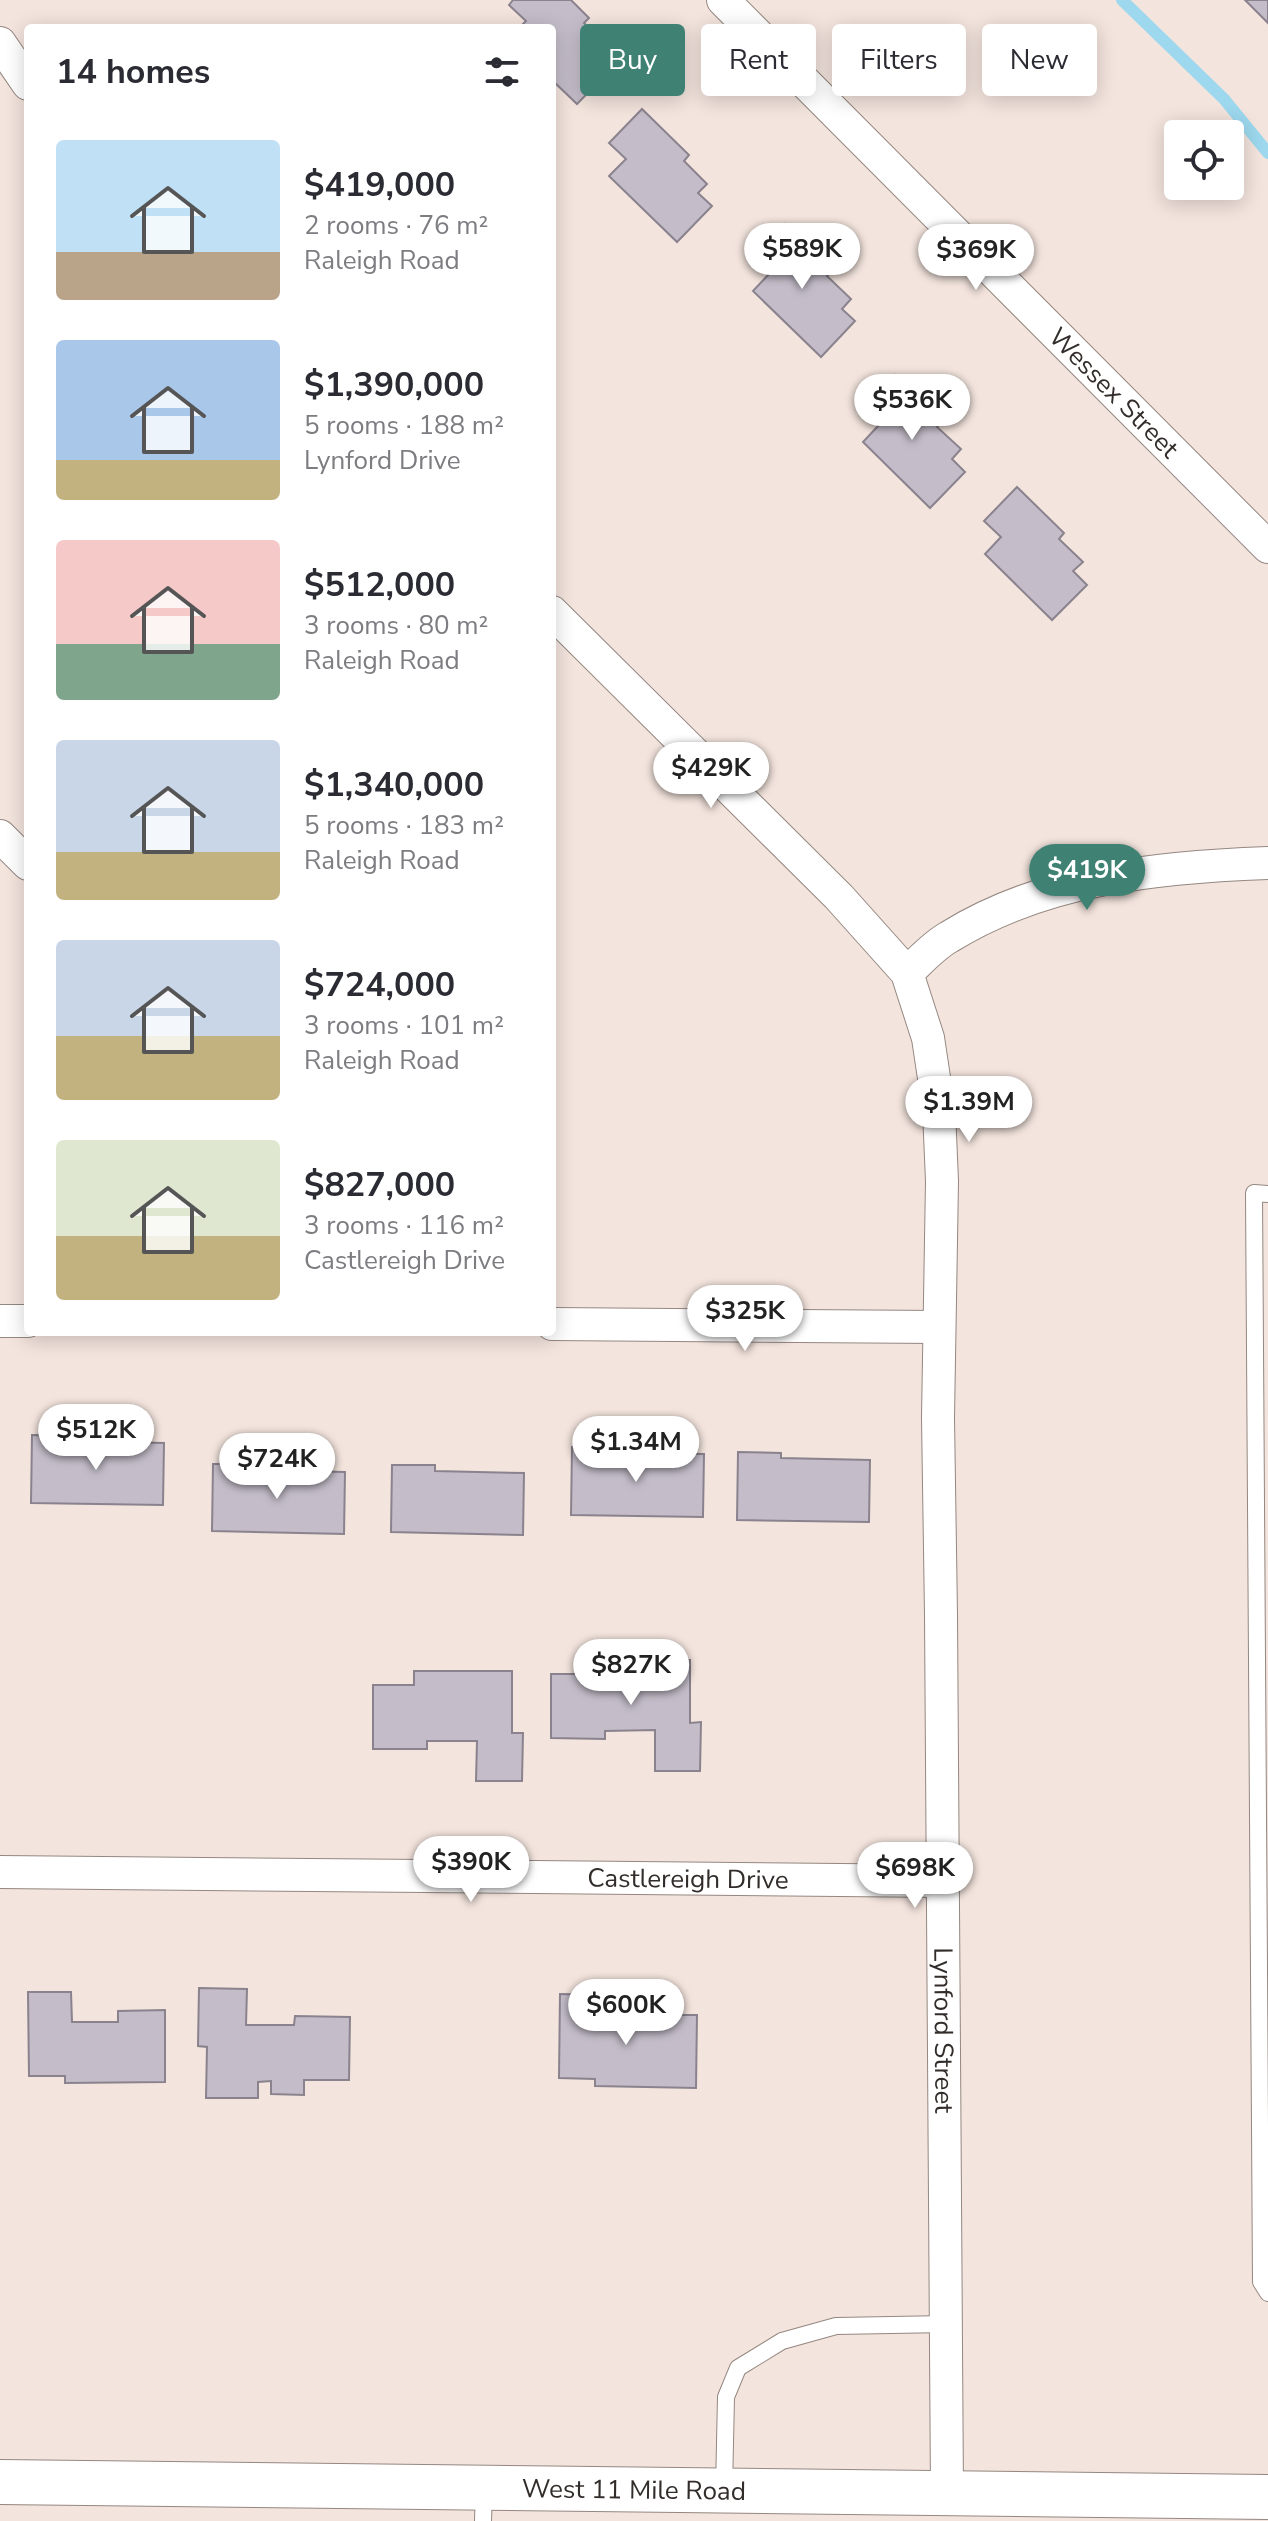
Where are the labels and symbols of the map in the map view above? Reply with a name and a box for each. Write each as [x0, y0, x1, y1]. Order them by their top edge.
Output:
pin: $589K [746, 223, 858, 291]
pin: $369K [920, 224, 1032, 292]
street label: Wessex Street [1041, 320, 1187, 466]
pin: $536K [856, 374, 968, 442]
pin: $429K [655, 742, 767, 810]
pin: $419K [1031, 844, 1143, 912]
pin: $1.39M [904, 1076, 1034, 1144]
pin: $325K [689, 1285, 801, 1353]
pin: $512K [40, 1404, 152, 1472]
pin: $1.34M [571, 1416, 701, 1484]
pin: $724K [221, 1433, 333, 1501]
pin: $827K [575, 1639, 687, 1707]
pin: $390K [415, 1836, 527, 1904]
pin: $698K [859, 1842, 971, 1910]
street label: Castlereigh Drive [587, 1861, 789, 1898]
street label: Lynford Street [925, 1947, 961, 2114]
pin: $600K [570, 1979, 682, 2047]
street label: West 11 Mile Road [522, 2471, 746, 2509]

